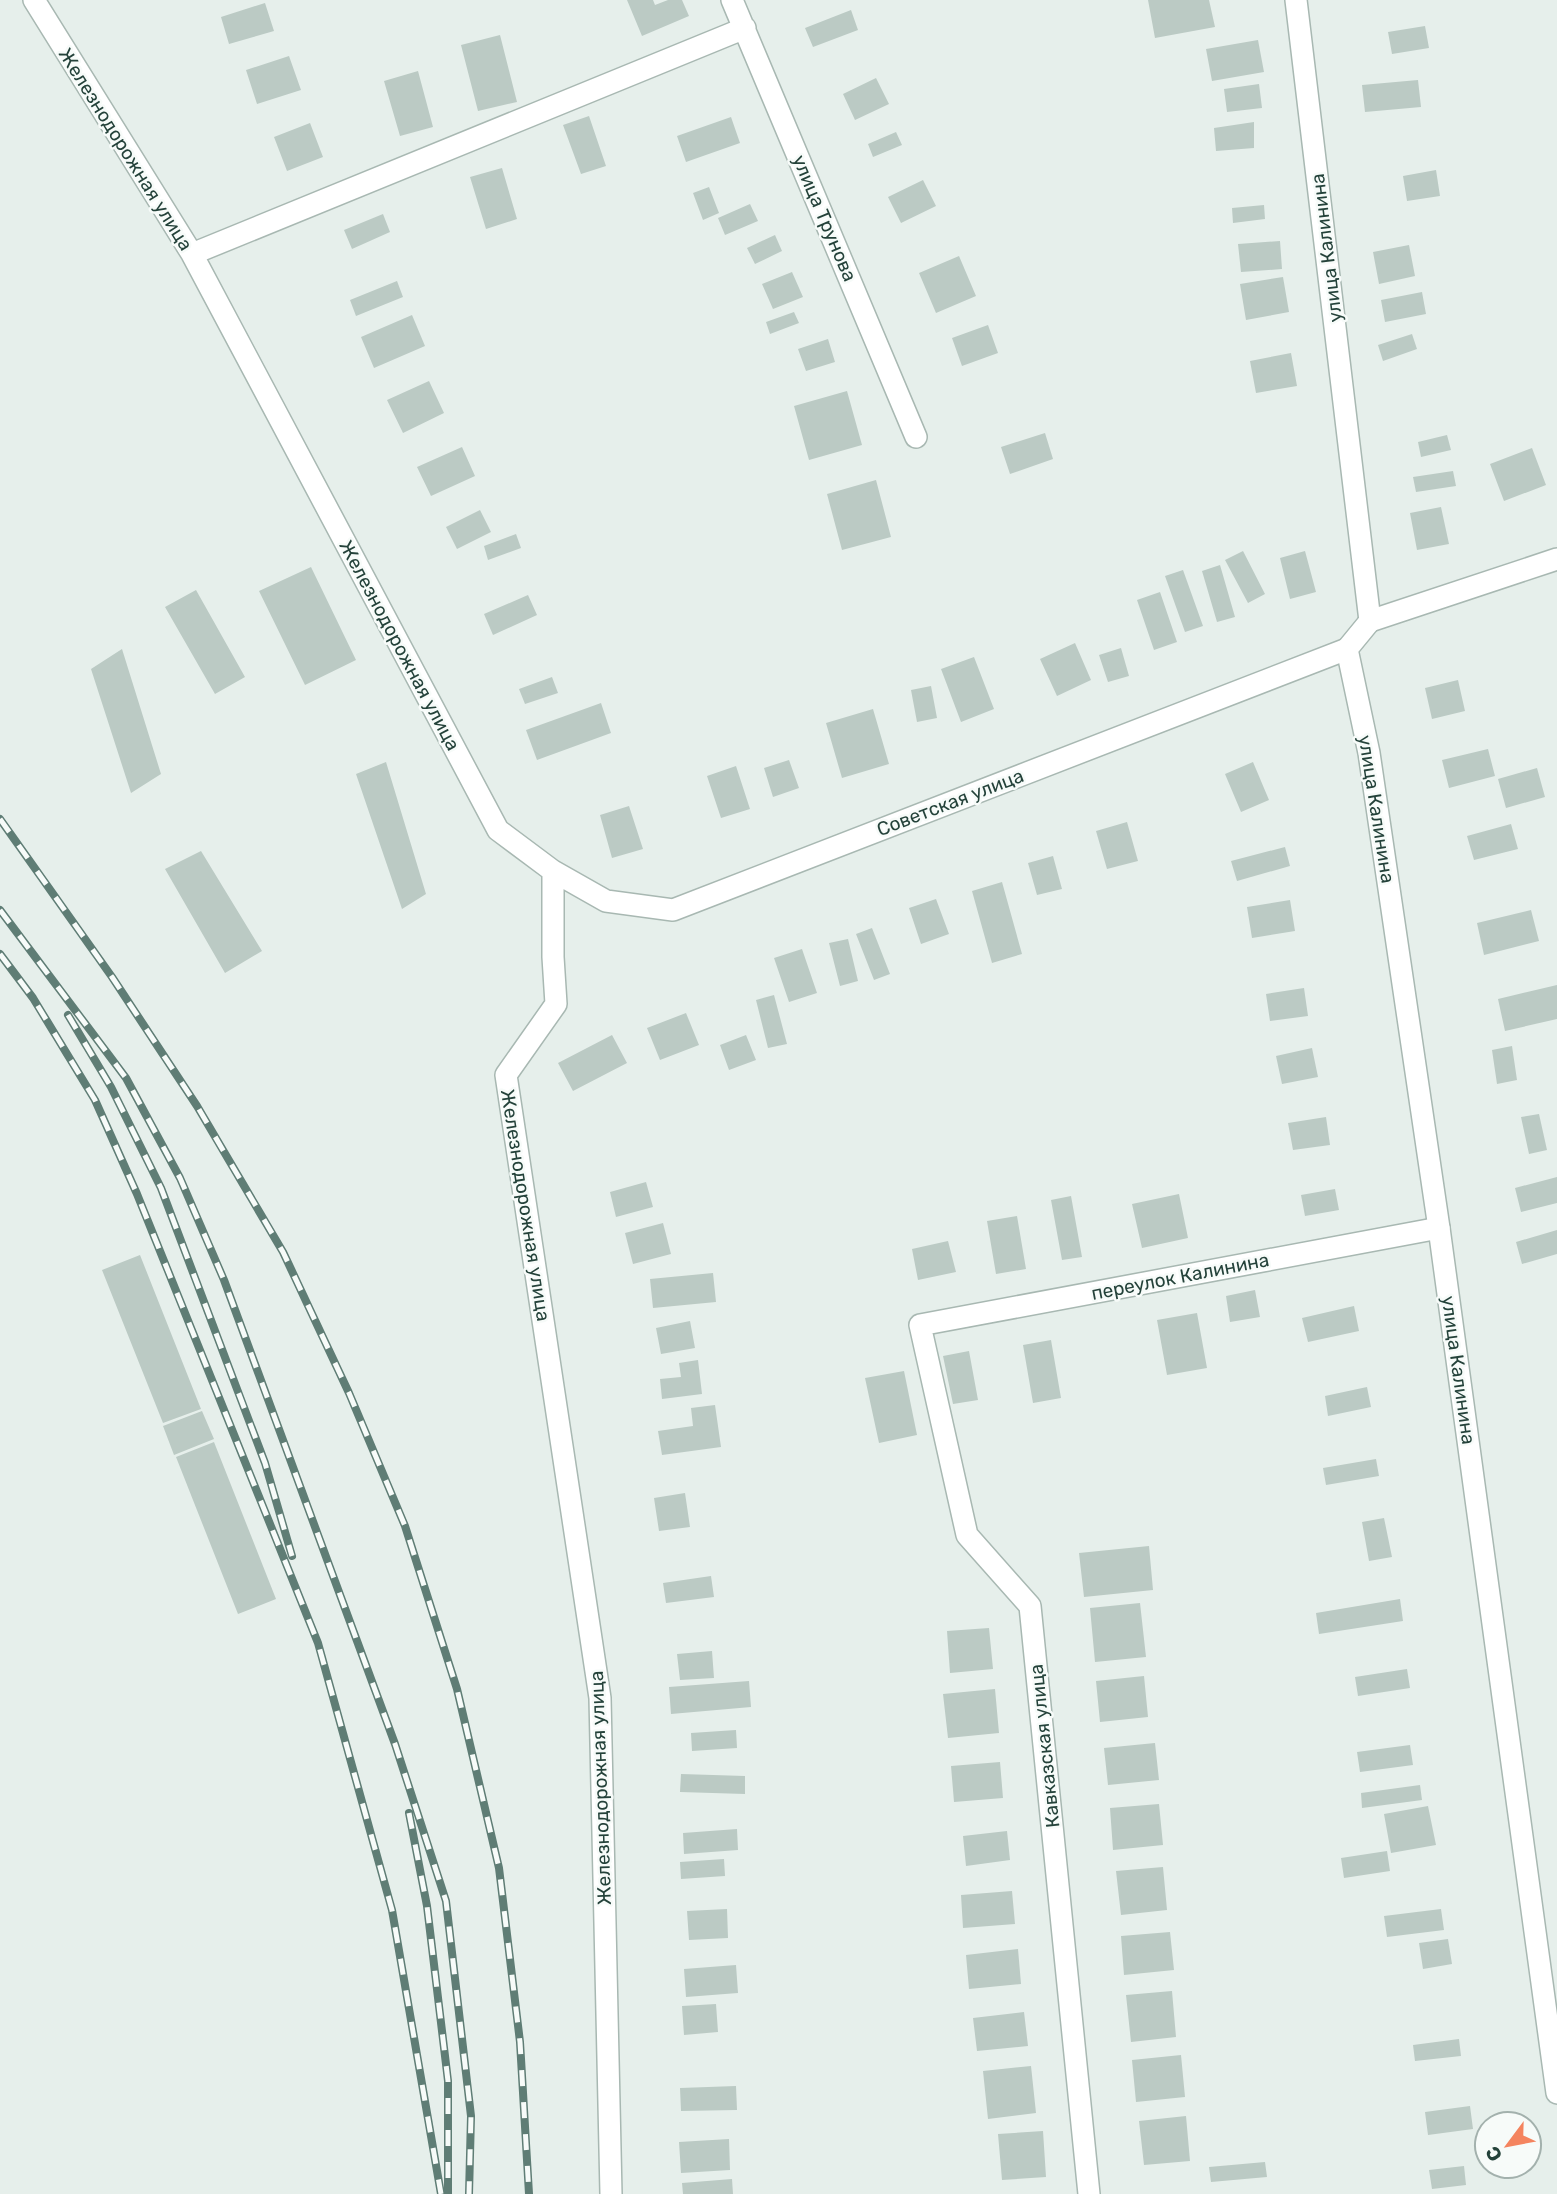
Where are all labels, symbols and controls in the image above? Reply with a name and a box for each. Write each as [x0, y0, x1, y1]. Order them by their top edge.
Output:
street label: Железнодорожная улица [54, 44, 198, 255]
street label: улица Трунова [788, 151, 862, 285]
street label: улица Калинина [1306, 172, 1347, 324]
street label: Железнодорожная улица [334, 536, 465, 754]
street label: улица Калинина [1353, 733, 1400, 885]
street label: Советская улица [874, 764, 1027, 841]
street label: Железнодорожная улица [496, 1087, 555, 1323]
street label: переулок Калинина [1089, 1248, 1271, 1305]
street label: улица Калинина [1437, 1294, 1480, 1446]
street label: Кавказская улица [1024, 1663, 1065, 1829]
street label: Железнодорожная улица [585, 1670, 616, 1906]
north arrow [1473, 2110, 1543, 2180]
text: С [1481, 2142, 1507, 2165]

